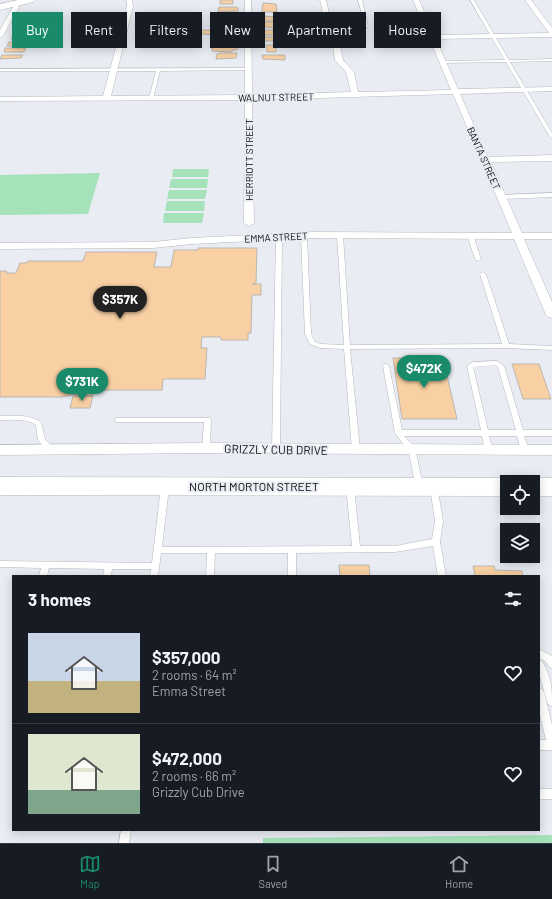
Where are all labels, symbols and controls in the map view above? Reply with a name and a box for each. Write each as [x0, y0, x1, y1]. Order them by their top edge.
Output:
chip: Buy [12, 12, 63, 48]
chip: Rent [71, 12, 127, 48]
chip: Filters [135, 12, 202, 48]
chip: New [210, 12, 265, 48]
chip: Apartment [273, 12, 366, 48]
chip: House [374, 12, 441, 48]
street label: WALNUT STREET [238, 90, 314, 104]
street label: HERRIOTT STREET [243, 119, 255, 201]
street label: BANTA STREET [465, 125, 503, 191]
street label: EMMA STREET [244, 229, 308, 245]
pin: $357K [92, 286, 148, 320]
text: $357K [102, 291, 138, 307]
pin: $472K [396, 355, 452, 389]
text: $472K [406, 360, 442, 376]
pin: $731K [54, 368, 110, 402]
text: $731K [65, 373, 99, 389]
street label: GRIZZLY CUB DRIVE [224, 441, 328, 457]
map controls [500, 475, 540, 563]
button: locate [500, 475, 540, 515]
street label: NORTH MORTON STREET [189, 479, 319, 493]
button: layers [500, 523, 540, 563]
icon: filters [502, 588, 524, 610]
text: 3 homes [28, 589, 91, 609]
text: $357,000 [152, 647, 221, 667]
icon: home [60, 649, 108, 697]
icon: heart [502, 662, 524, 684]
text: 2 rooms · 64 m² [152, 667, 237, 683]
text: Emma Street [152, 683, 226, 699]
text: $472,000 [152, 748, 222, 768]
icon: home [60, 750, 108, 798]
icon: heart [502, 763, 524, 785]
text: 2 rooms · 66 m² [152, 768, 236, 784]
text: Grizzly Cub Drive [152, 784, 245, 800]
tab: Map [79, 853, 101, 890]
tab: Saved [259, 853, 287, 890]
tab: Home [445, 853, 473, 890]

